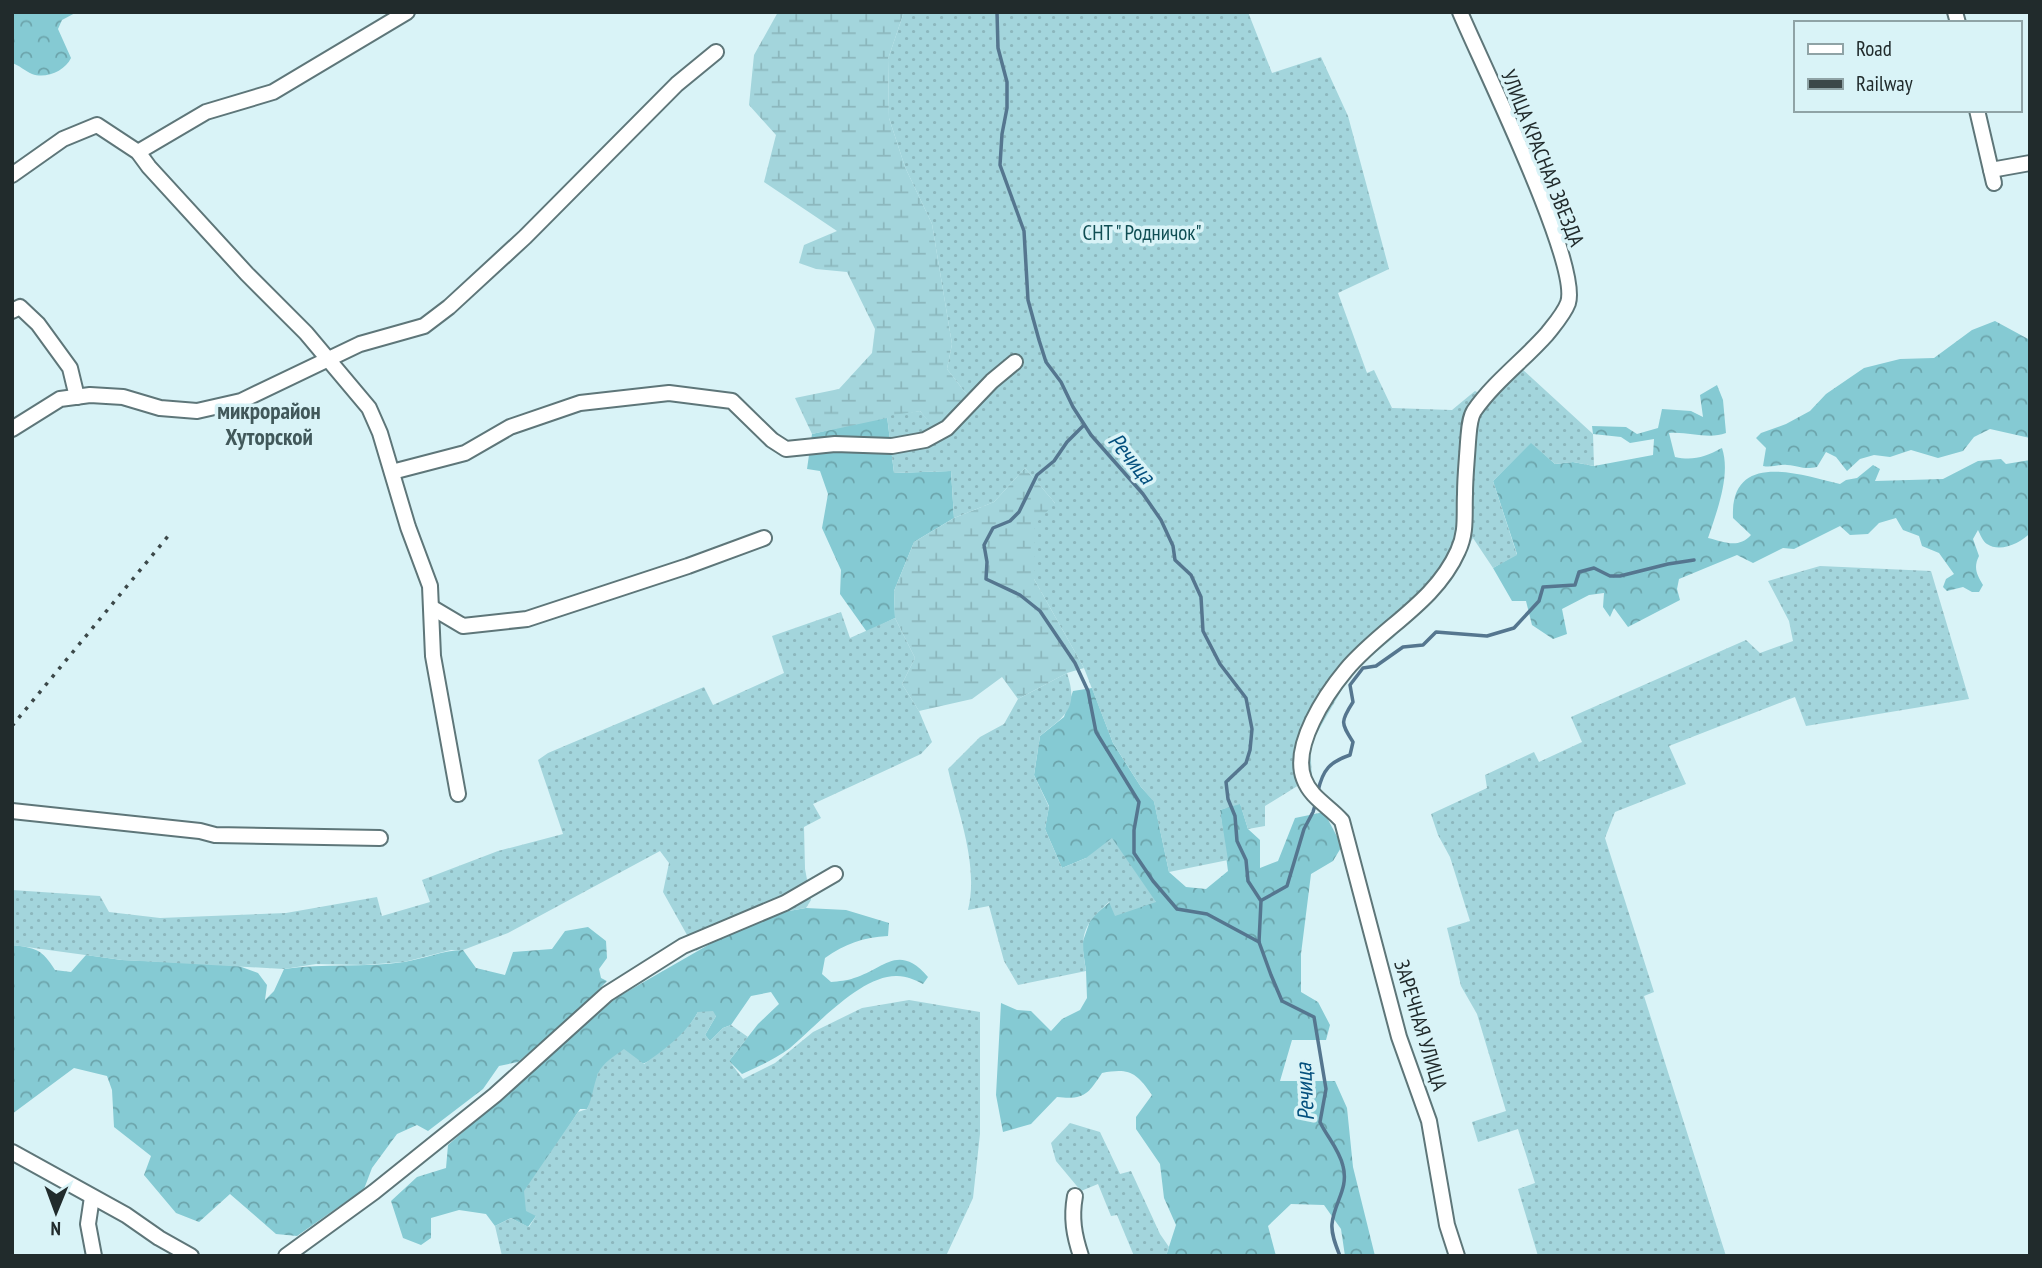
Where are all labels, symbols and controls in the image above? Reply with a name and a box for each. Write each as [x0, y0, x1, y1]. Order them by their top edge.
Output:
legend [1794, 21, 2021, 112]
text: Road [1856, 35, 1892, 62]
street label: УЛИЦА КРАСНАЯ ЗВЕЗДА [1495, 66, 1591, 250]
text: Railway [1856, 70, 1913, 97]
park label: СНТ " Родничок" [1083, 219, 1201, 246]
district label: микрорайон Хуторской [217, 396, 321, 451]
water label: Речица [1102, 427, 1163, 491]
street label: ЗАРЕЧНАЯ УЛИЦА [1388, 956, 1454, 1094]
water label: Речица [1288, 1061, 1320, 1122]
north arrow [21, 1177, 91, 1247]
text: N [50, 1217, 61, 1241]

